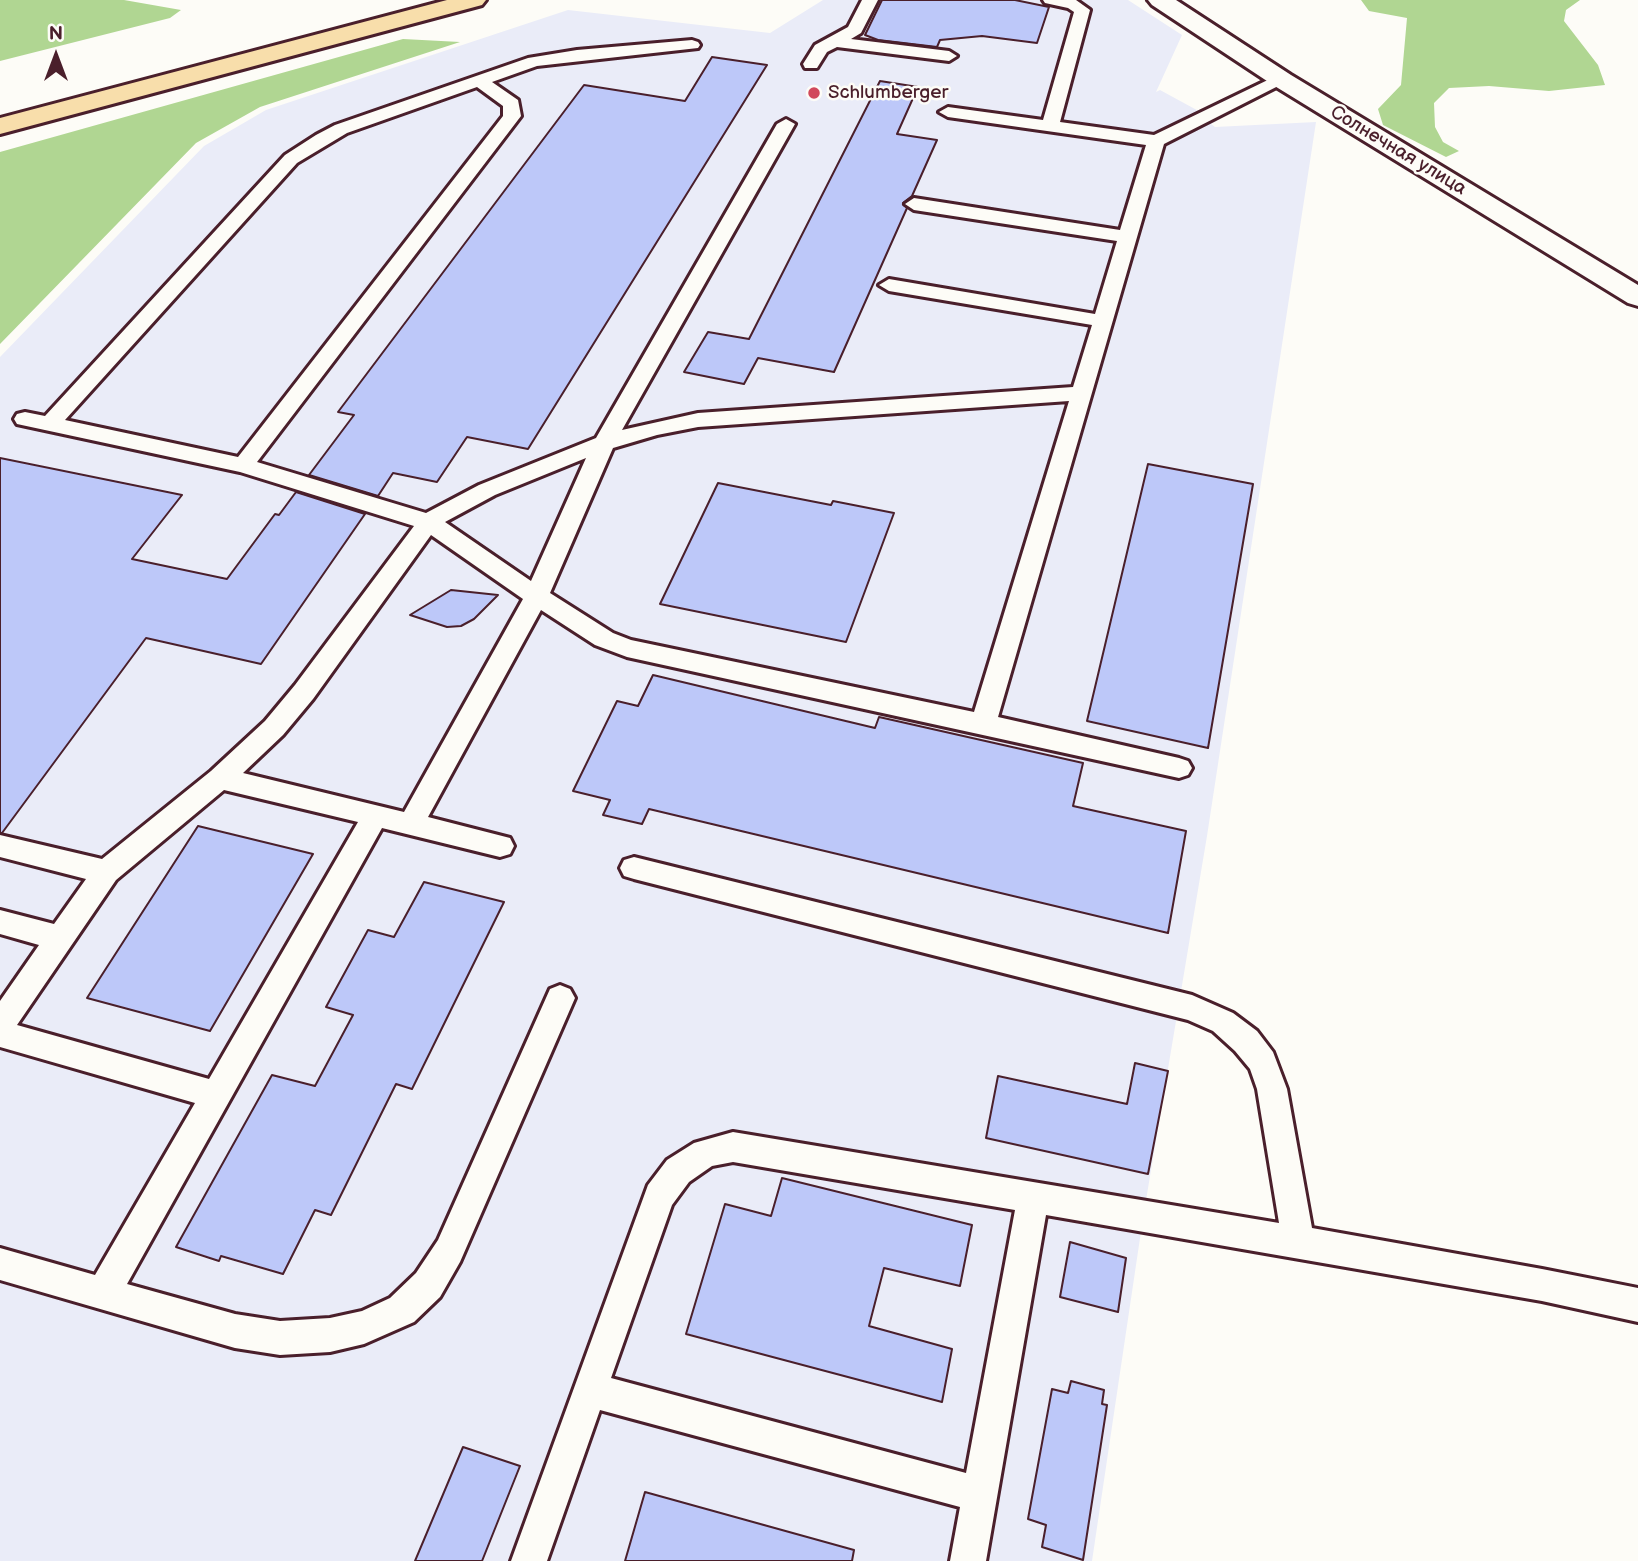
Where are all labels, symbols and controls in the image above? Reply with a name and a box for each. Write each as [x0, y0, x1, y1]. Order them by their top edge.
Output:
north arrow [21, 21, 91, 91]
text: N [49, 23, 63, 46]
place label: Schlumberger [828, 82, 948, 104]
marker: Schlumberger [806, 85, 822, 101]
street label: Солнечная улица [1326, 101, 1470, 201]

